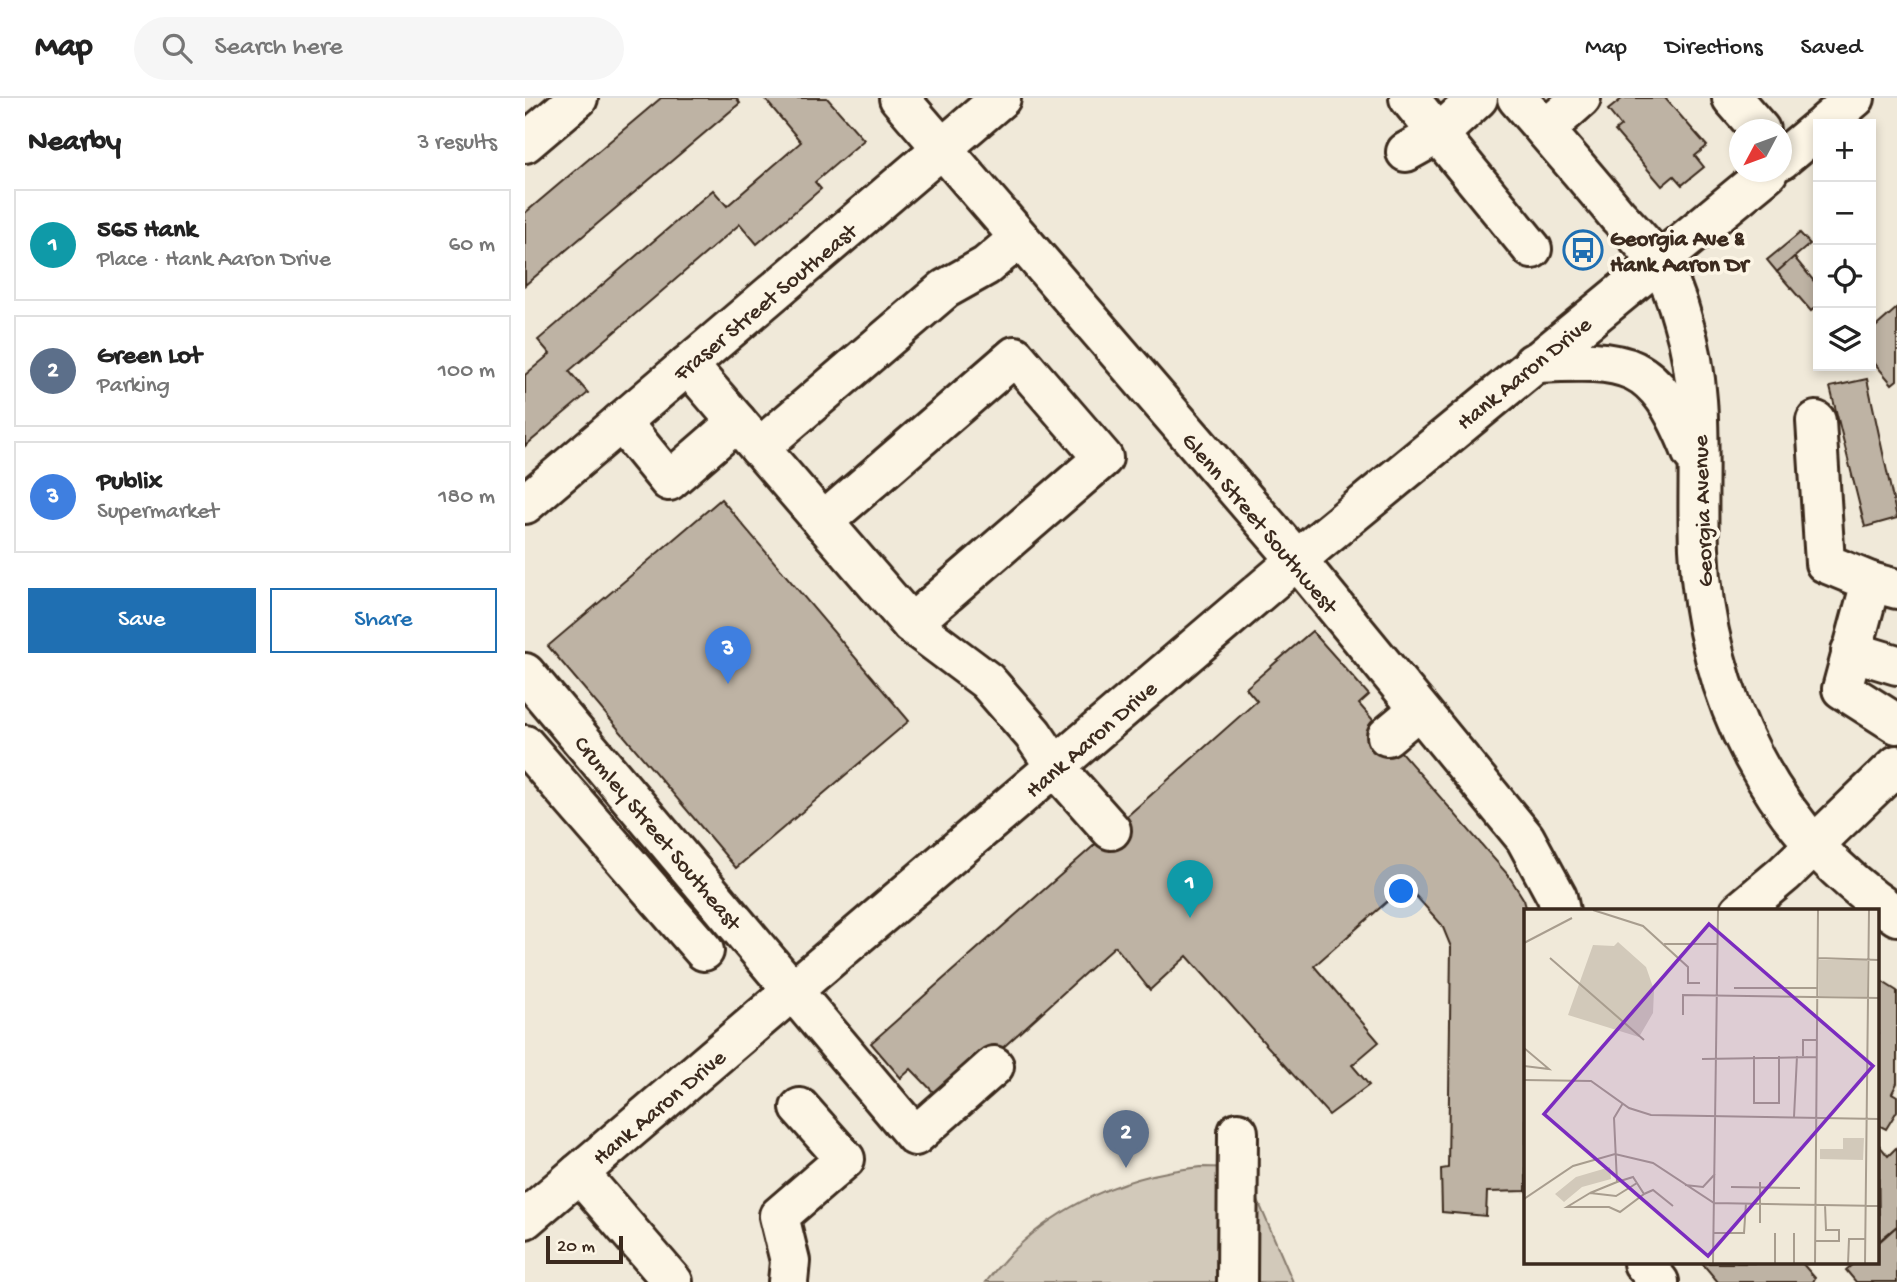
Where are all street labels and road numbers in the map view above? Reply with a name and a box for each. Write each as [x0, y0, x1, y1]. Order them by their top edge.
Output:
street label: Fraser Street Southeast [668, 218, 865, 389]
street label: Hank Aaron Drive [1452, 311, 1599, 437]
street label: Glenn Street Southwest [1175, 428, 1343, 622]
street label: Georgia Avenue [1688, 433, 1721, 587]
street label: Hank Aaron Drive [1021, 675, 1164, 805]
street label: Crumley Street Southeast [567, 731, 747, 938]
street label: Hank Aaron Drive [588, 1044, 733, 1172]

